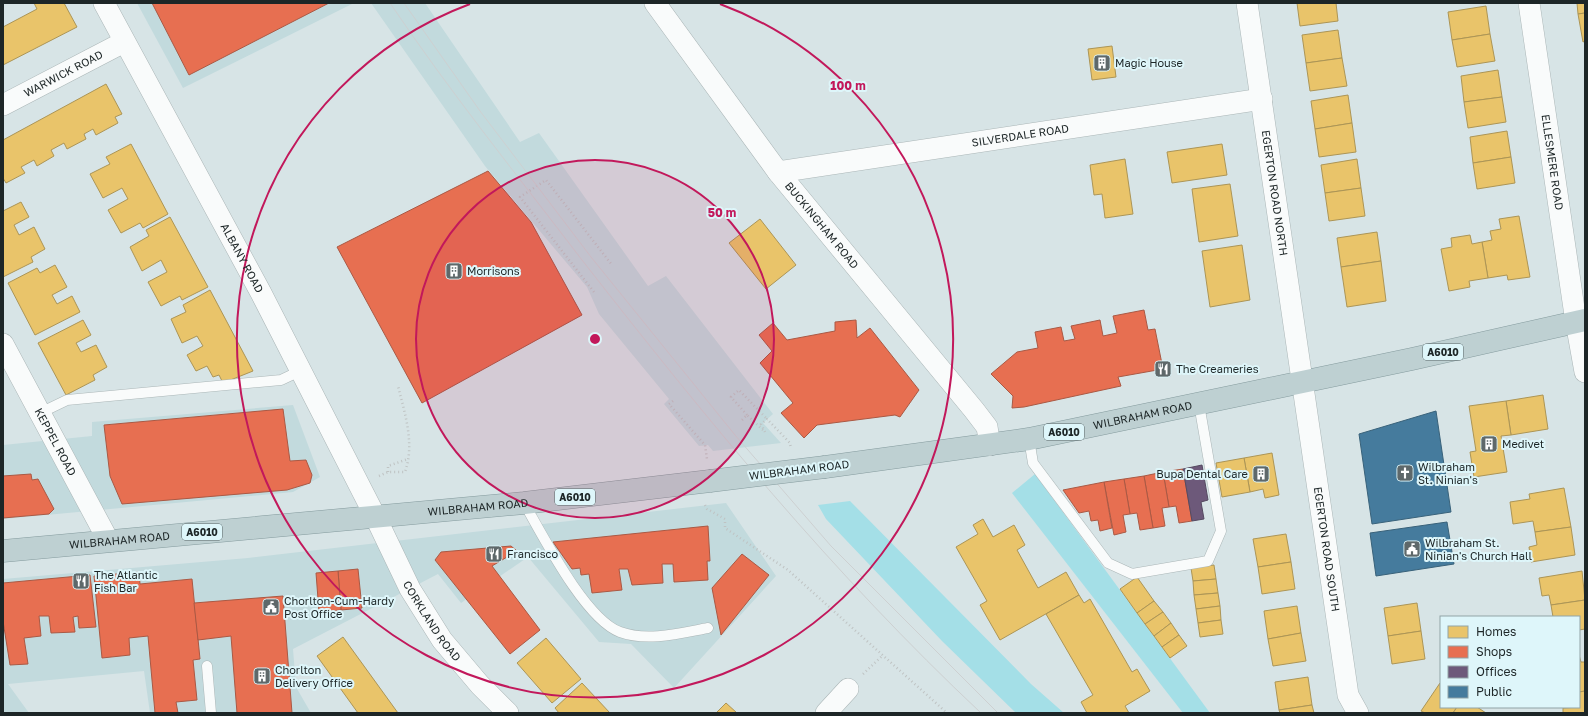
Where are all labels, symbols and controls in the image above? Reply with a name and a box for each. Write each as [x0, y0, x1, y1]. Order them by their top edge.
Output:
street label: WARWICK ROAD [21, 47, 105, 99]
building icon: Magic House [1092, 53, 1112, 73]
place label: Magic House [1115, 56, 1183, 69]
text: 100 m [830, 78, 866, 93]
street label: ELLESMERE ROAD [1539, 113, 1566, 211]
street label: SILVERDALE ROAD [971, 121, 1070, 149]
street label: EGERTON ROAD NORTH [1260, 129, 1291, 257]
street label: BUCKINGHAM ROAD [783, 179, 862, 271]
text: 50 m [708, 205, 736, 220]
street label: ALBANY ROAD [218, 221, 267, 295]
building icon: Morrisons [444, 261, 464, 281]
place label: Morrisons [467, 264, 520, 277]
centre of rings [588, 332, 602, 346]
road number: A6010 [1423, 344, 1463, 360]
restaurant icon: The Creameries [1153, 359, 1173, 379]
place label: The Creameries [1176, 362, 1259, 375]
street label: WILBRAHAM ROAD [1092, 398, 1194, 431]
street label: KEPPEL ROAD [32, 405, 79, 478]
road number: A6010 [1044, 424, 1084, 440]
building icon: Medivet [1479, 434, 1499, 454]
place label: Medivet [1502, 437, 1544, 450]
street label: WILBRAHAM ROAD [748, 457, 850, 482]
place label: Wilbraham St. Ninian's [1418, 460, 1478, 486]
church icon: Wilbraham St. Ninian's [1395, 463, 1415, 483]
building icon: Bupa Dental Care [1251, 464, 1271, 484]
place label: Bupa Dental Care [1156, 467, 1248, 480]
street label: EGERTON ROAD SOUTH [1312, 486, 1343, 612]
road number: A6010 [555, 489, 595, 505]
street label: WILBRAHAM ROAD [427, 496, 529, 518]
road number: A6010 [182, 524, 222, 540]
street label: WILBRAHAM ROAD [69, 529, 171, 551]
place label: Wilbraham St. Ninian's Church Hall [1425, 536, 1533, 562]
public building icon: Wilbraham St. Ninian's Church Hall [1402, 539, 1422, 559]
restaurant icon: Francisco [484, 544, 504, 564]
place label: Francisco [507, 547, 558, 560]
place label: The Atlantic Fish Bar [94, 568, 158, 594]
restaurant icon: The Atlantic Fish Bar [71, 571, 91, 591]
street label: CORKLAND ROAD [401, 579, 464, 664]
place label: Chorlton-Cum-Hardy Post Office [284, 594, 394, 620]
public building icon: Chorlton-Cum-Hardy Post Office [261, 597, 281, 617]
legend [1440, 616, 1580, 708]
text: Homes [1476, 624, 1516, 639]
text: Shops [1476, 644, 1512, 659]
place label: Chorlton Delivery Office [275, 663, 353, 689]
text: Offices [1476, 664, 1517, 679]
building icon: Chorlton Delivery Office [252, 666, 272, 686]
text: Public [1476, 684, 1513, 699]

